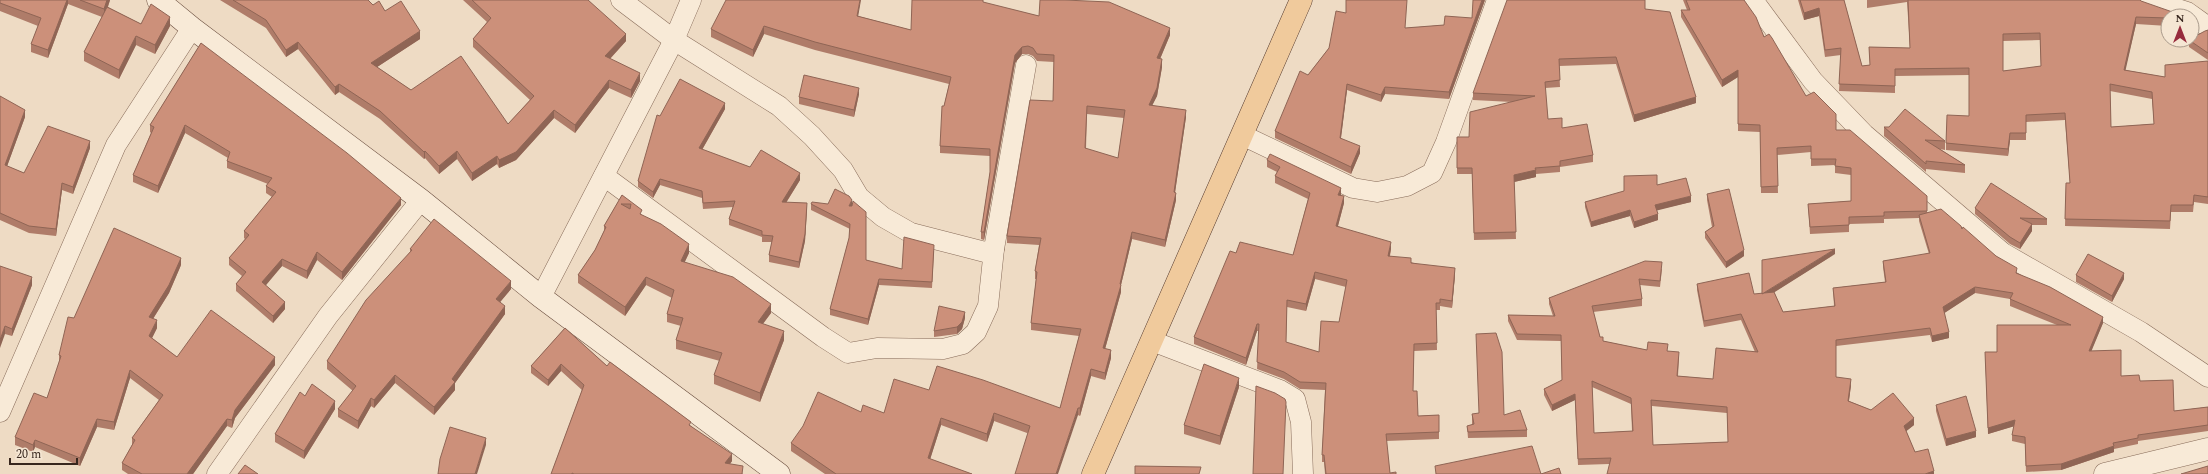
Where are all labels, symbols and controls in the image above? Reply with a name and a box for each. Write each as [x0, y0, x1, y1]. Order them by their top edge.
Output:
north arrow [2160, 8, 2200, 48]
text: N [2176, 10, 2185, 27]
scale bar [10, 440, 77, 466]
text: 20 m [16, 445, 41, 464]

